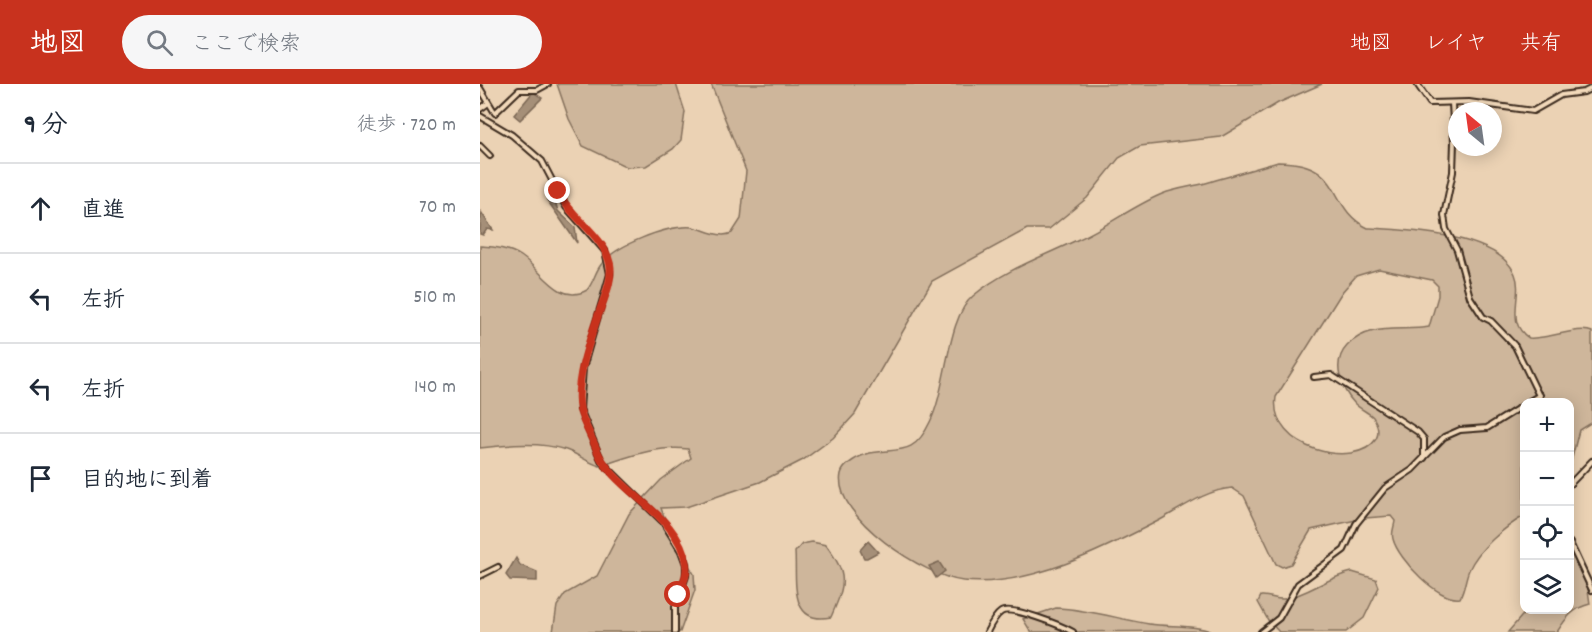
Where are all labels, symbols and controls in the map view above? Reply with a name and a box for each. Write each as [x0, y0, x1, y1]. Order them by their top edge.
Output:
search box [122, 15, 542, 69]
text: 地図 [30, 26, 86, 66]
icon: search [143, 26, 176, 59]
text: ここで検索 [191, 30, 301, 61]
text: 地図 [1350, 30, 1392, 60]
text: レイヤ [1425, 30, 1487, 60]
text: 共有 [1520, 30, 1562, 60]
north arrow [1448, 102, 1502, 156]
text: 9 分 [24, 108, 68, 145]
text: 徒歩 · 720 m [357, 112, 456, 140]
route end [544, 177, 570, 203]
icon: ahead [24, 192, 57, 225]
text: 70 m [419, 194, 456, 222]
text: 直進 [81, 196, 125, 227]
icon: left [24, 282, 57, 315]
text: 510 m [413, 284, 456, 312]
text: 左折 [81, 286, 125, 317]
icon: left [24, 372, 57, 405]
text: 140 m [414, 374, 456, 402]
text: 左折 [81, 376, 125, 407]
map controls [1520, 398, 1574, 614]
button: + [1520, 398, 1574, 452]
button: − [1520, 452, 1574, 506]
icon: arrive [24, 462, 57, 495]
text: 目的地に到着 [81, 466, 213, 497]
button: locate [1520, 506, 1574, 560]
button: layers [1520, 560, 1574, 614]
route start [664, 581, 690, 607]

